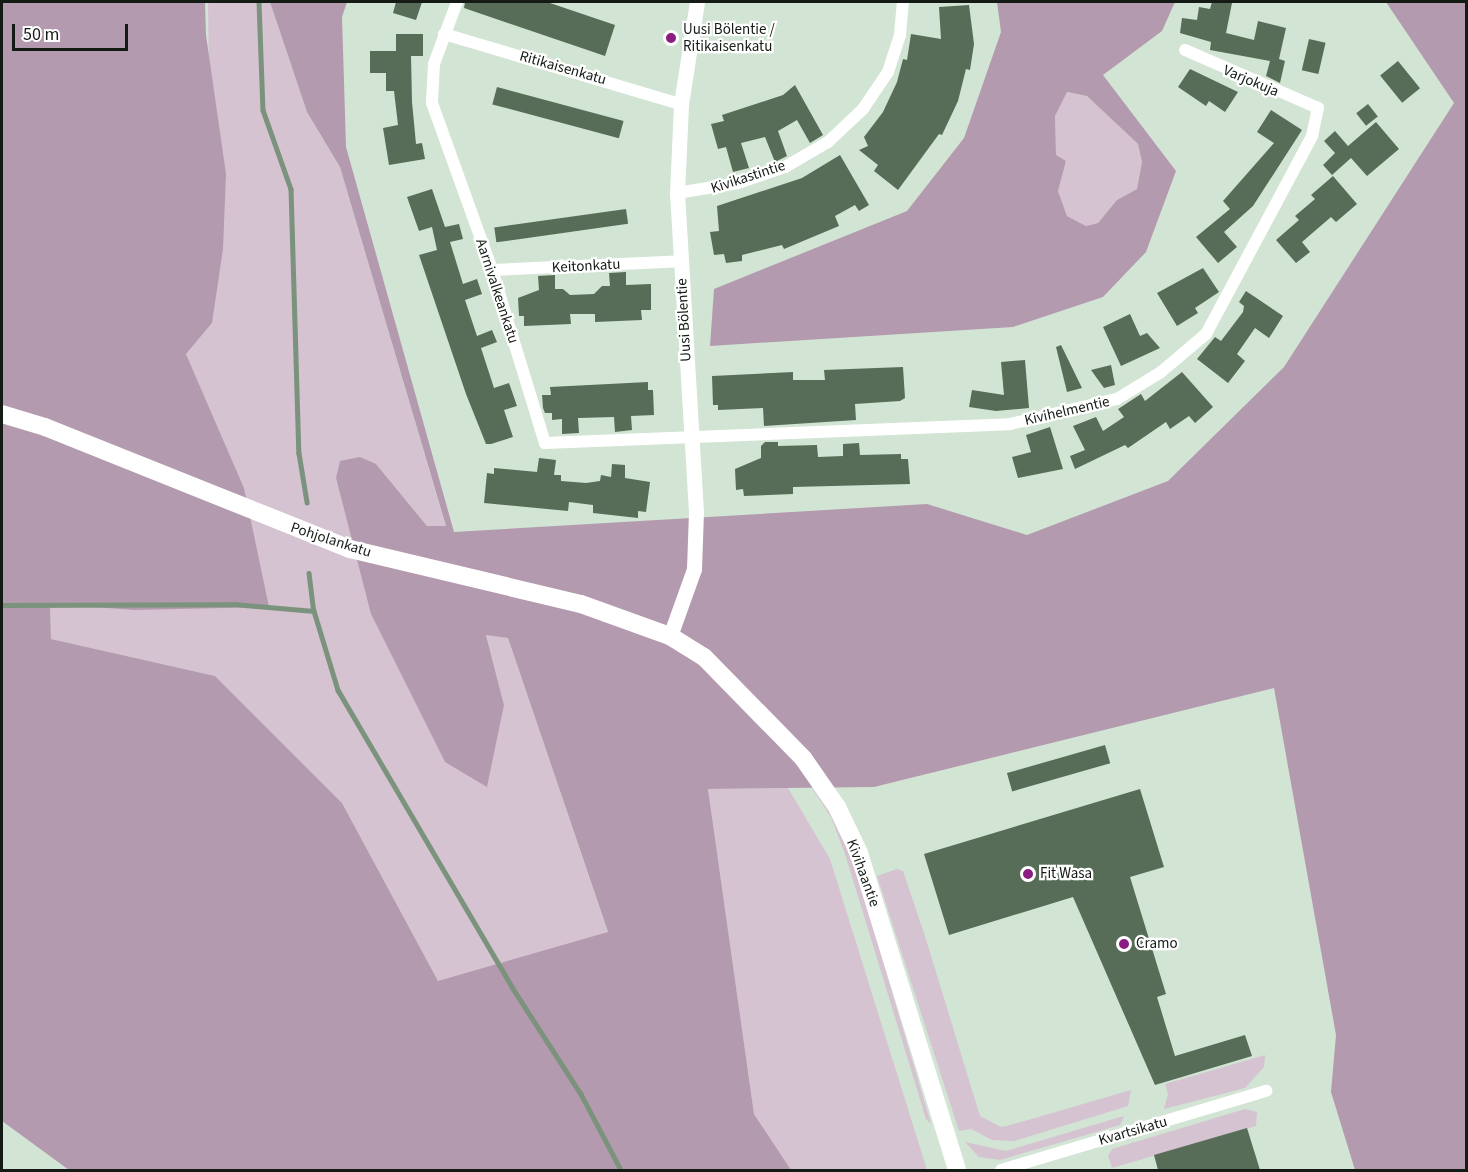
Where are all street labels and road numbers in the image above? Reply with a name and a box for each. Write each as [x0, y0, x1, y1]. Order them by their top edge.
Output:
street label: Ritikaisenkatu [518, 47, 608, 89]
street label: Varjokuja [1220, 61, 1282, 101]
street label: Kivikastintie [709, 157, 787, 197]
street label: Aarnivalkeankatu [472, 236, 522, 346]
street label: Keitonkatu [551, 255, 621, 277]
street label: Uusi Bölentie [673, 278, 695, 362]
street label: Kivihelmentie [1023, 392, 1111, 430]
street label: Pohjolankatu [288, 519, 374, 561]
street label: Kivihaantie [842, 837, 884, 909]
street label: Kvartsikatu [1097, 1113, 1169, 1149]

